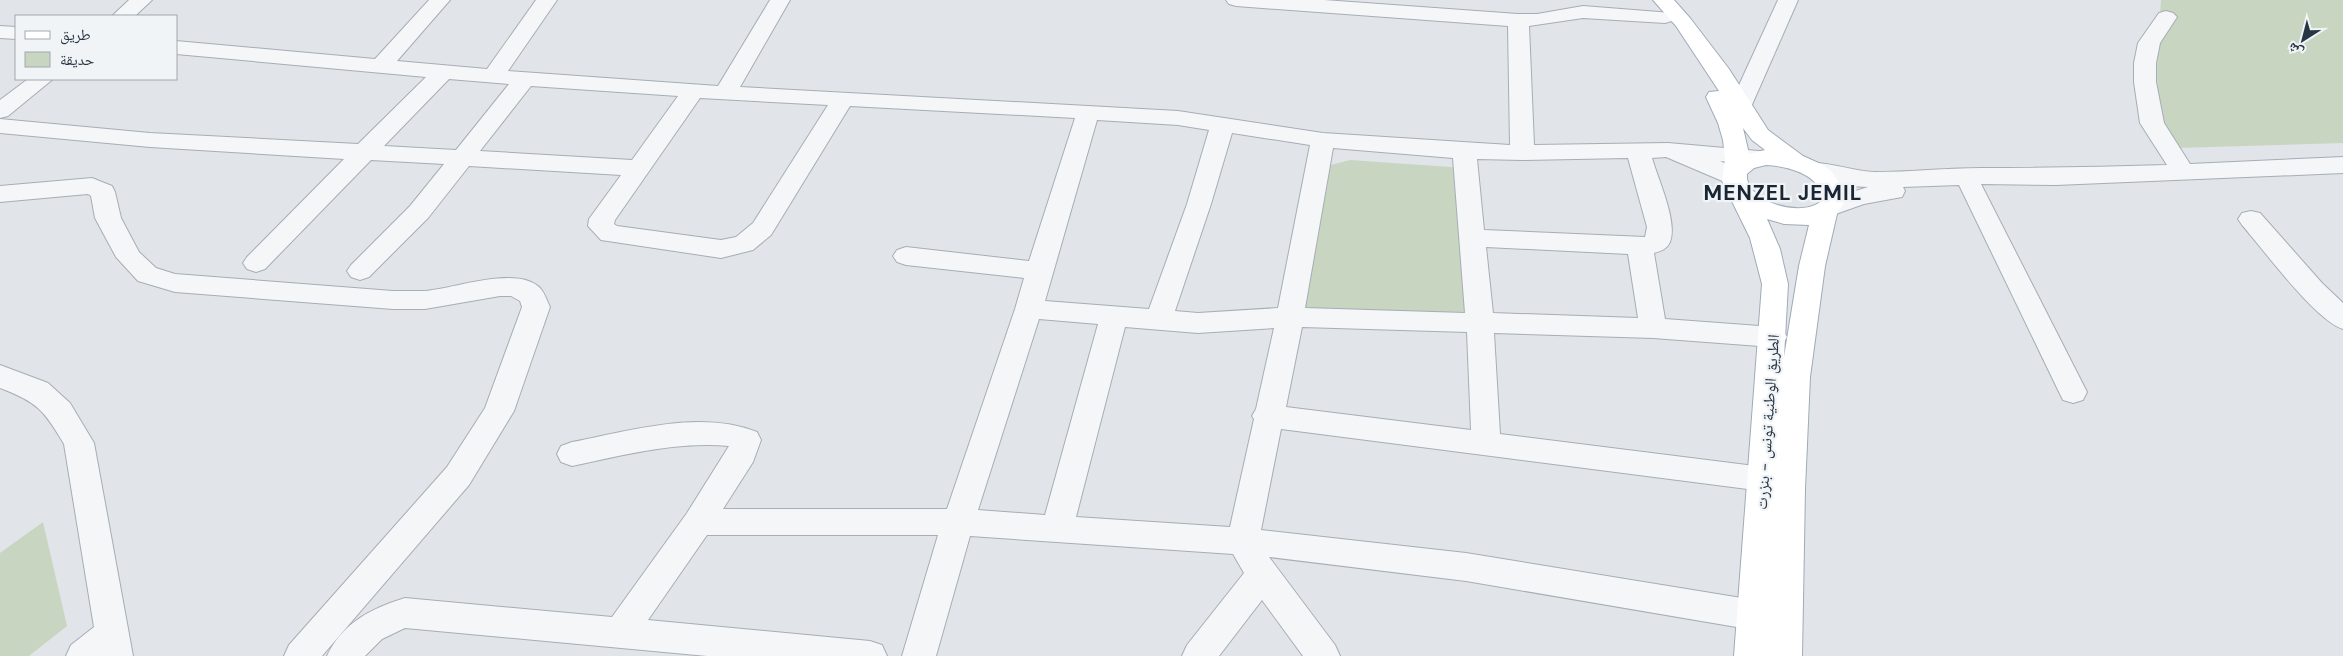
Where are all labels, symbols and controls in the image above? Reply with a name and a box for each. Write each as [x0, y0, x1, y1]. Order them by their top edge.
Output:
legend [15, 15, 178, 80]
north arrow [2278, 15, 2328, 65]
text: طريق [60, 25, 91, 45]
text: ش [2284, 39, 2307, 62]
text: حديقة [60, 50, 95, 70]
district label: MENZEL JEMIL [1704, 179, 1862, 207]
street label: الطريق الوطنية تونس - بنزرت [1751, 334, 1784, 510]

